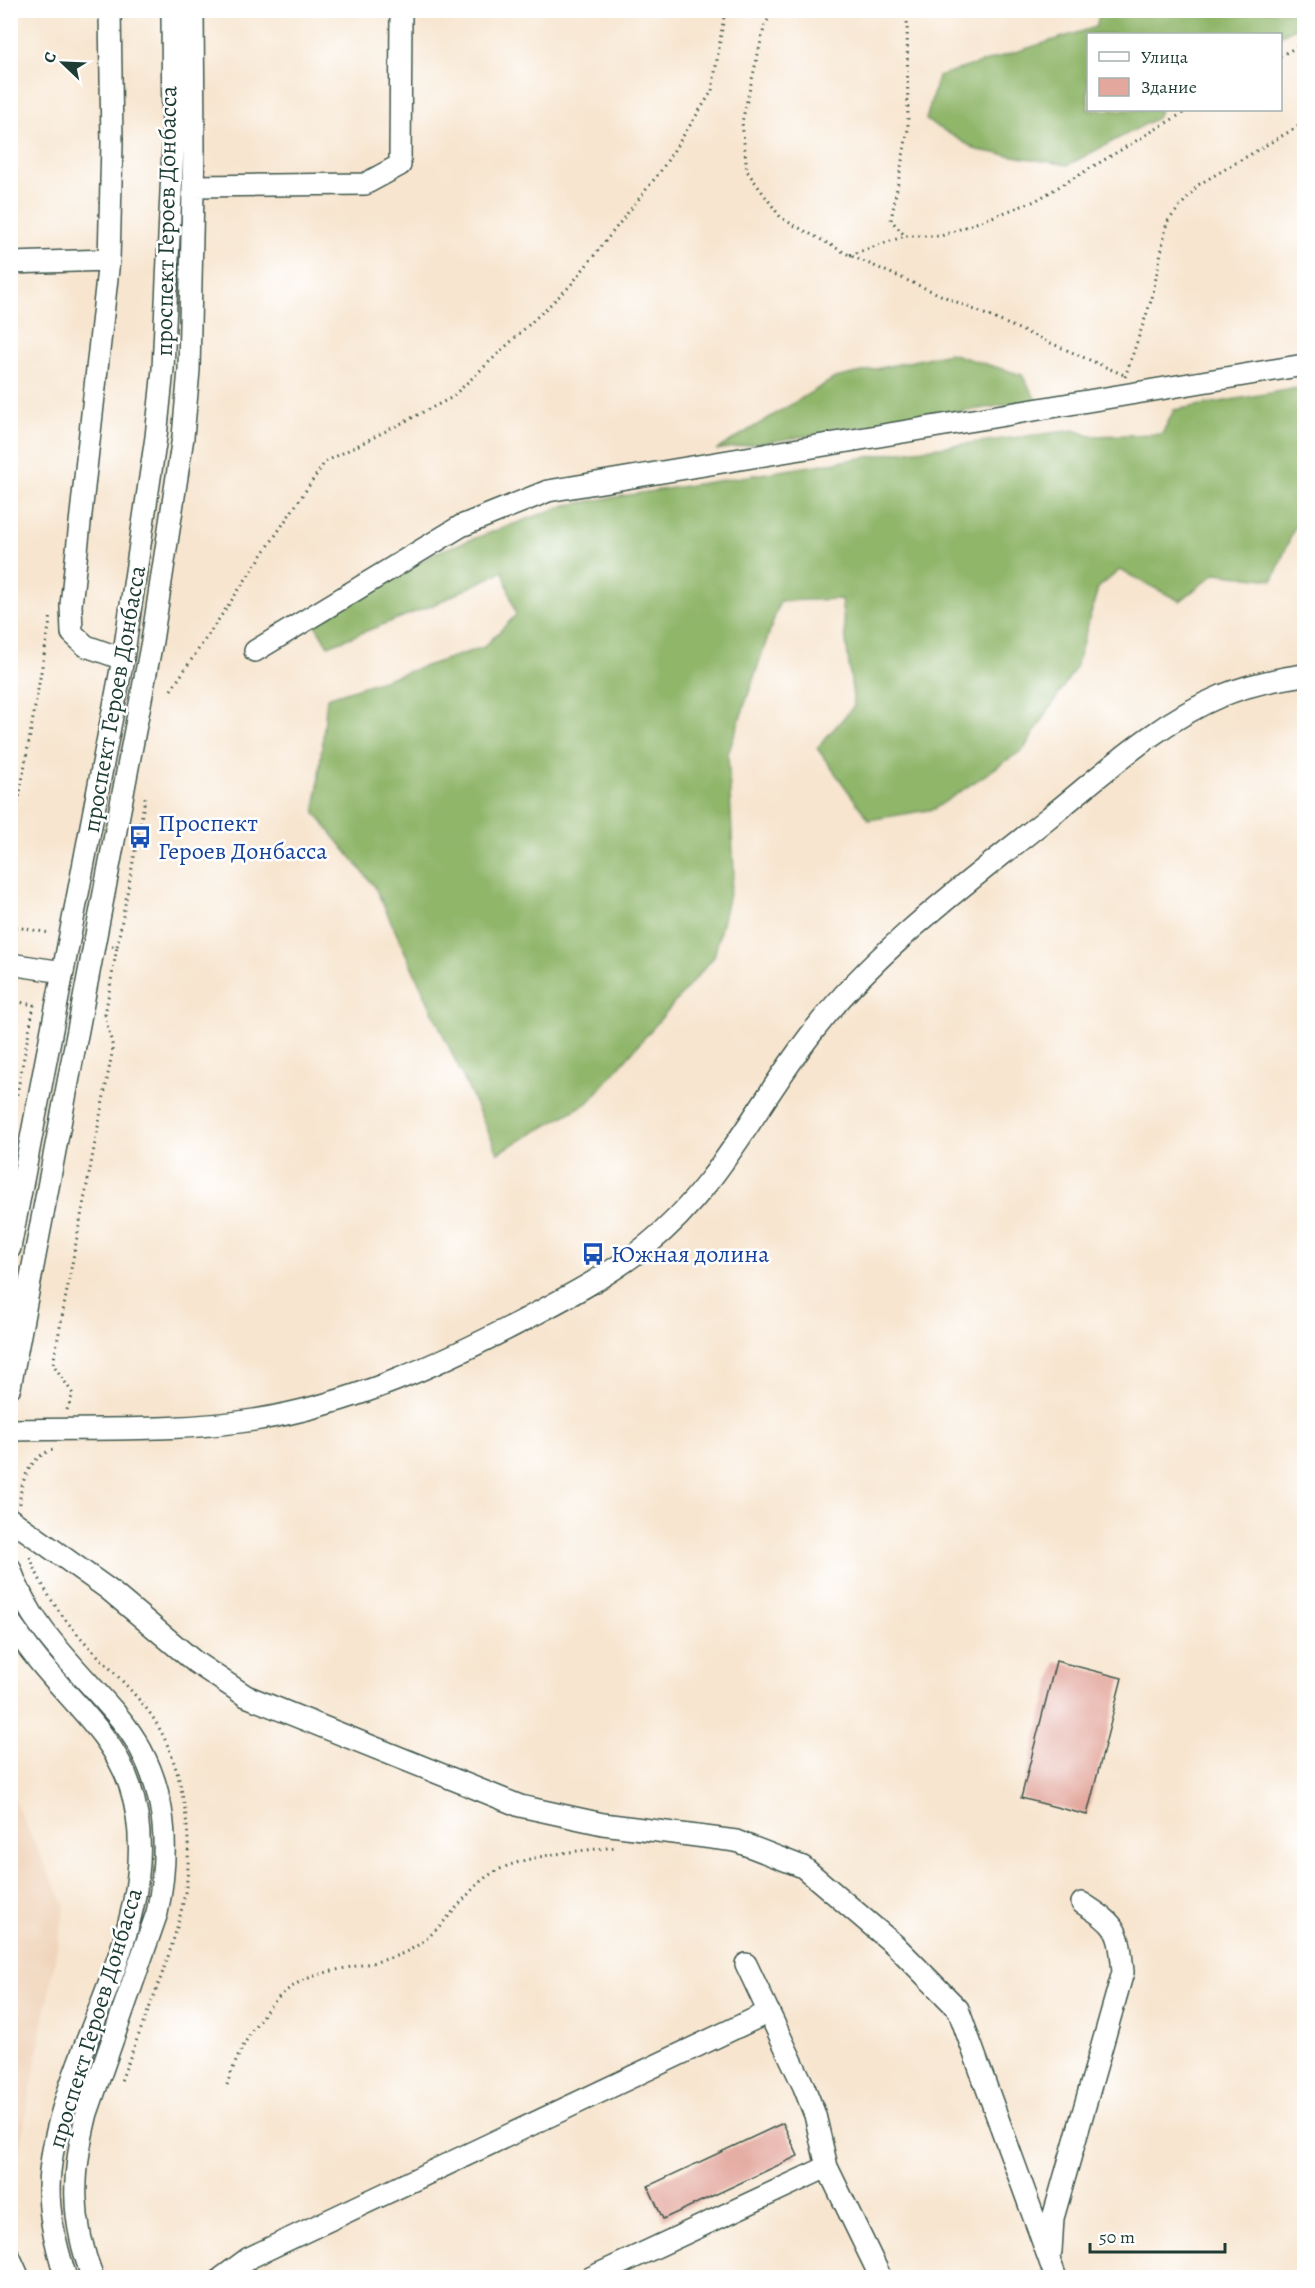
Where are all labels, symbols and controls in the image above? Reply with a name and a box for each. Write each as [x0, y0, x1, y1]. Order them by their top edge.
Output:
north arrow [33, 33, 93, 93]
legend [1087, 33, 1282, 111]
text: Улица [1141, 45, 1189, 69]
text: С [38, 49, 62, 66]
text: Здание [1141, 75, 1197, 99]
street label: проспект Героев Донбасса [148, 85, 184, 357]
street label: проспект Героев Донбасса [75, 563, 153, 835]
place label: Проспект Героев Донбасса [158, 807, 327, 867]
bus stop icon: Проспект Героев Донбасса [127, 824, 153, 850]
place label: Южная долина [611, 1238, 769, 1270]
bus stop icon: Южная долина [580, 1241, 606, 1267]
street label: проспект Героев Донбасса [40, 1884, 150, 2152]
scale bar [1090, 2216, 1225, 2254]
text: 50 m [1099, 2225, 1135, 2249]

